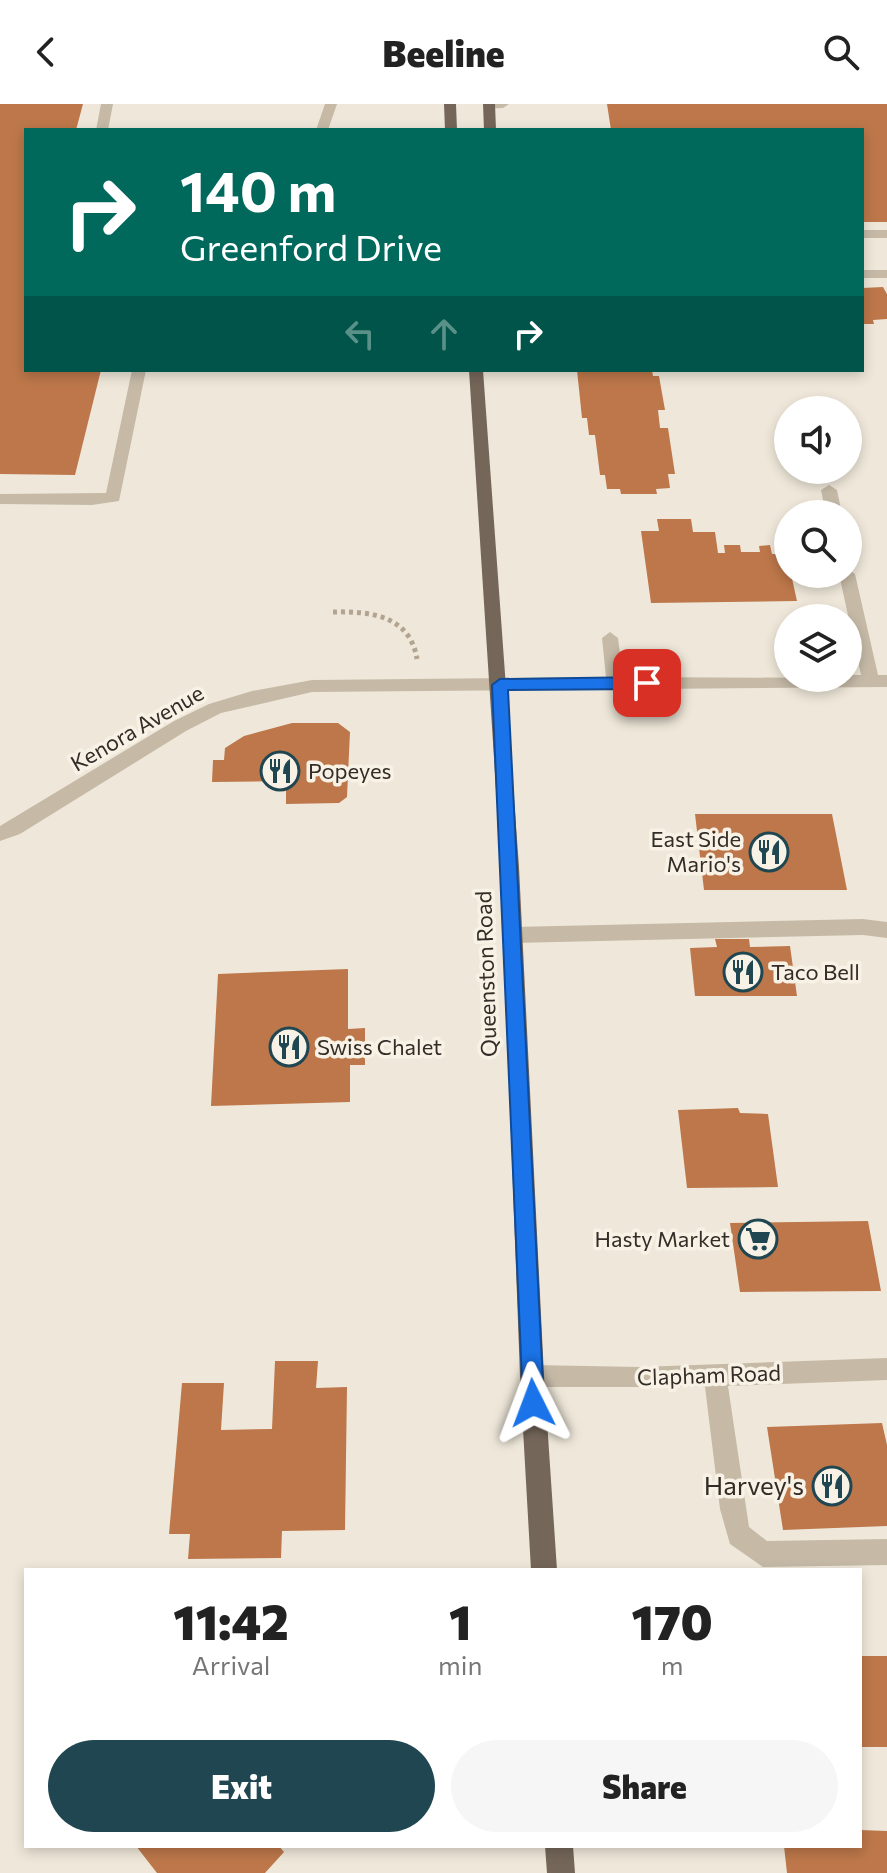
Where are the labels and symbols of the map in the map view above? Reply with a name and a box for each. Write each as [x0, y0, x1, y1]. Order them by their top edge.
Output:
pin [613, 649, 681, 717]
street label: Kenora Avenue [65, 679, 208, 777]
restaurant icon: Popeyes [259, 750, 301, 792]
place label: Popeyes [308, 757, 392, 784]
place label: East Side Mario's [650, 825, 741, 877]
restaurant icon: East Side Mario's [748, 831, 790, 873]
street label: Queenston Road [469, 890, 502, 1058]
restaurant icon: Taco Bell [722, 951, 764, 993]
place label: Taco Bell [771, 958, 860, 985]
restaurant icon: Swiss Chalet [268, 1026, 310, 1068]
place label: Swiss Chalet [317, 1033, 442, 1060]
supermarket icon: Hasty Market [737, 1218, 779, 1260]
place label: Hasty Market [594, 1225, 730, 1252]
street label: Clapham Road [637, 1358, 781, 1391]
position arrow [491, 1361, 575, 1445]
restaurant icon: Harvey's [811, 1465, 853, 1507]
place label: Harvey's [704, 1469, 804, 1500]

